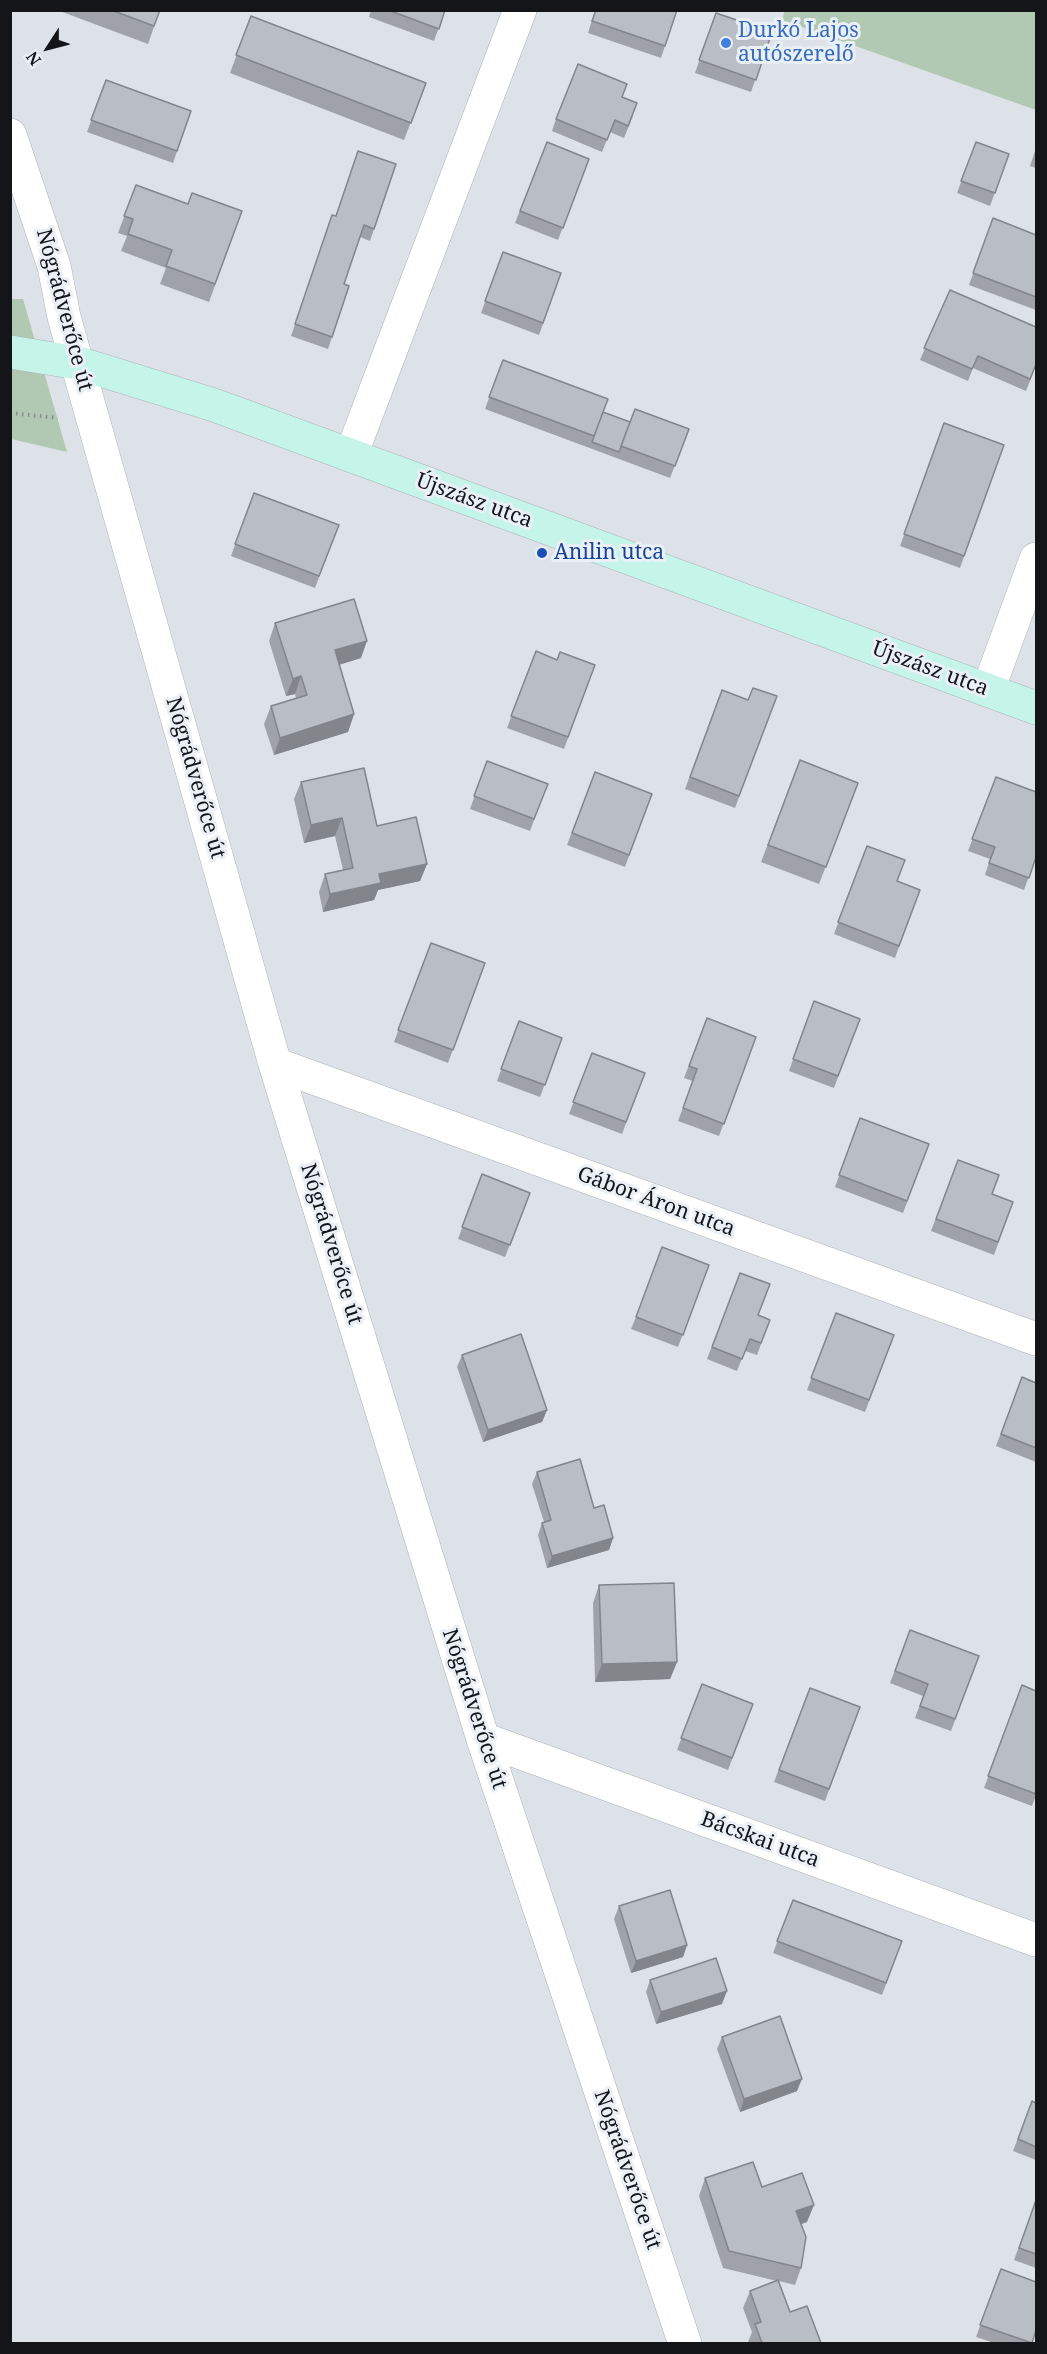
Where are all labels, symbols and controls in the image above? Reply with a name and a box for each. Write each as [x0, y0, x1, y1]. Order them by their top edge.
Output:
north arrow [18, 18, 78, 78]
place label: Durkó Lajos autószerelő [738, 18, 859, 68]
marker: Durkó Lajos autószerelő [719, 36, 733, 50]
text: N [21, 47, 46, 70]
street label: Nógrádverőce út [30, 226, 98, 394]
street label: Újszász utca [412, 468, 536, 534]
place label: Anilin utca [554, 540, 664, 566]
marker: Anilin utca [535, 546, 549, 560]
street label: Újszász utca [868, 636, 992, 702]
street label: Nógrádverőce út [160, 694, 230, 862]
street label: Nógrádverőce út [295, 1161, 367, 1327]
street label: Gábor Áron utca [574, 1162, 738, 1242]
street label: Nógrádverőce út [436, 1626, 512, 1792]
street label: Bácskai utca [697, 1807, 823, 1873]
street label: Nógrádverőce út [588, 2087, 666, 2253]

